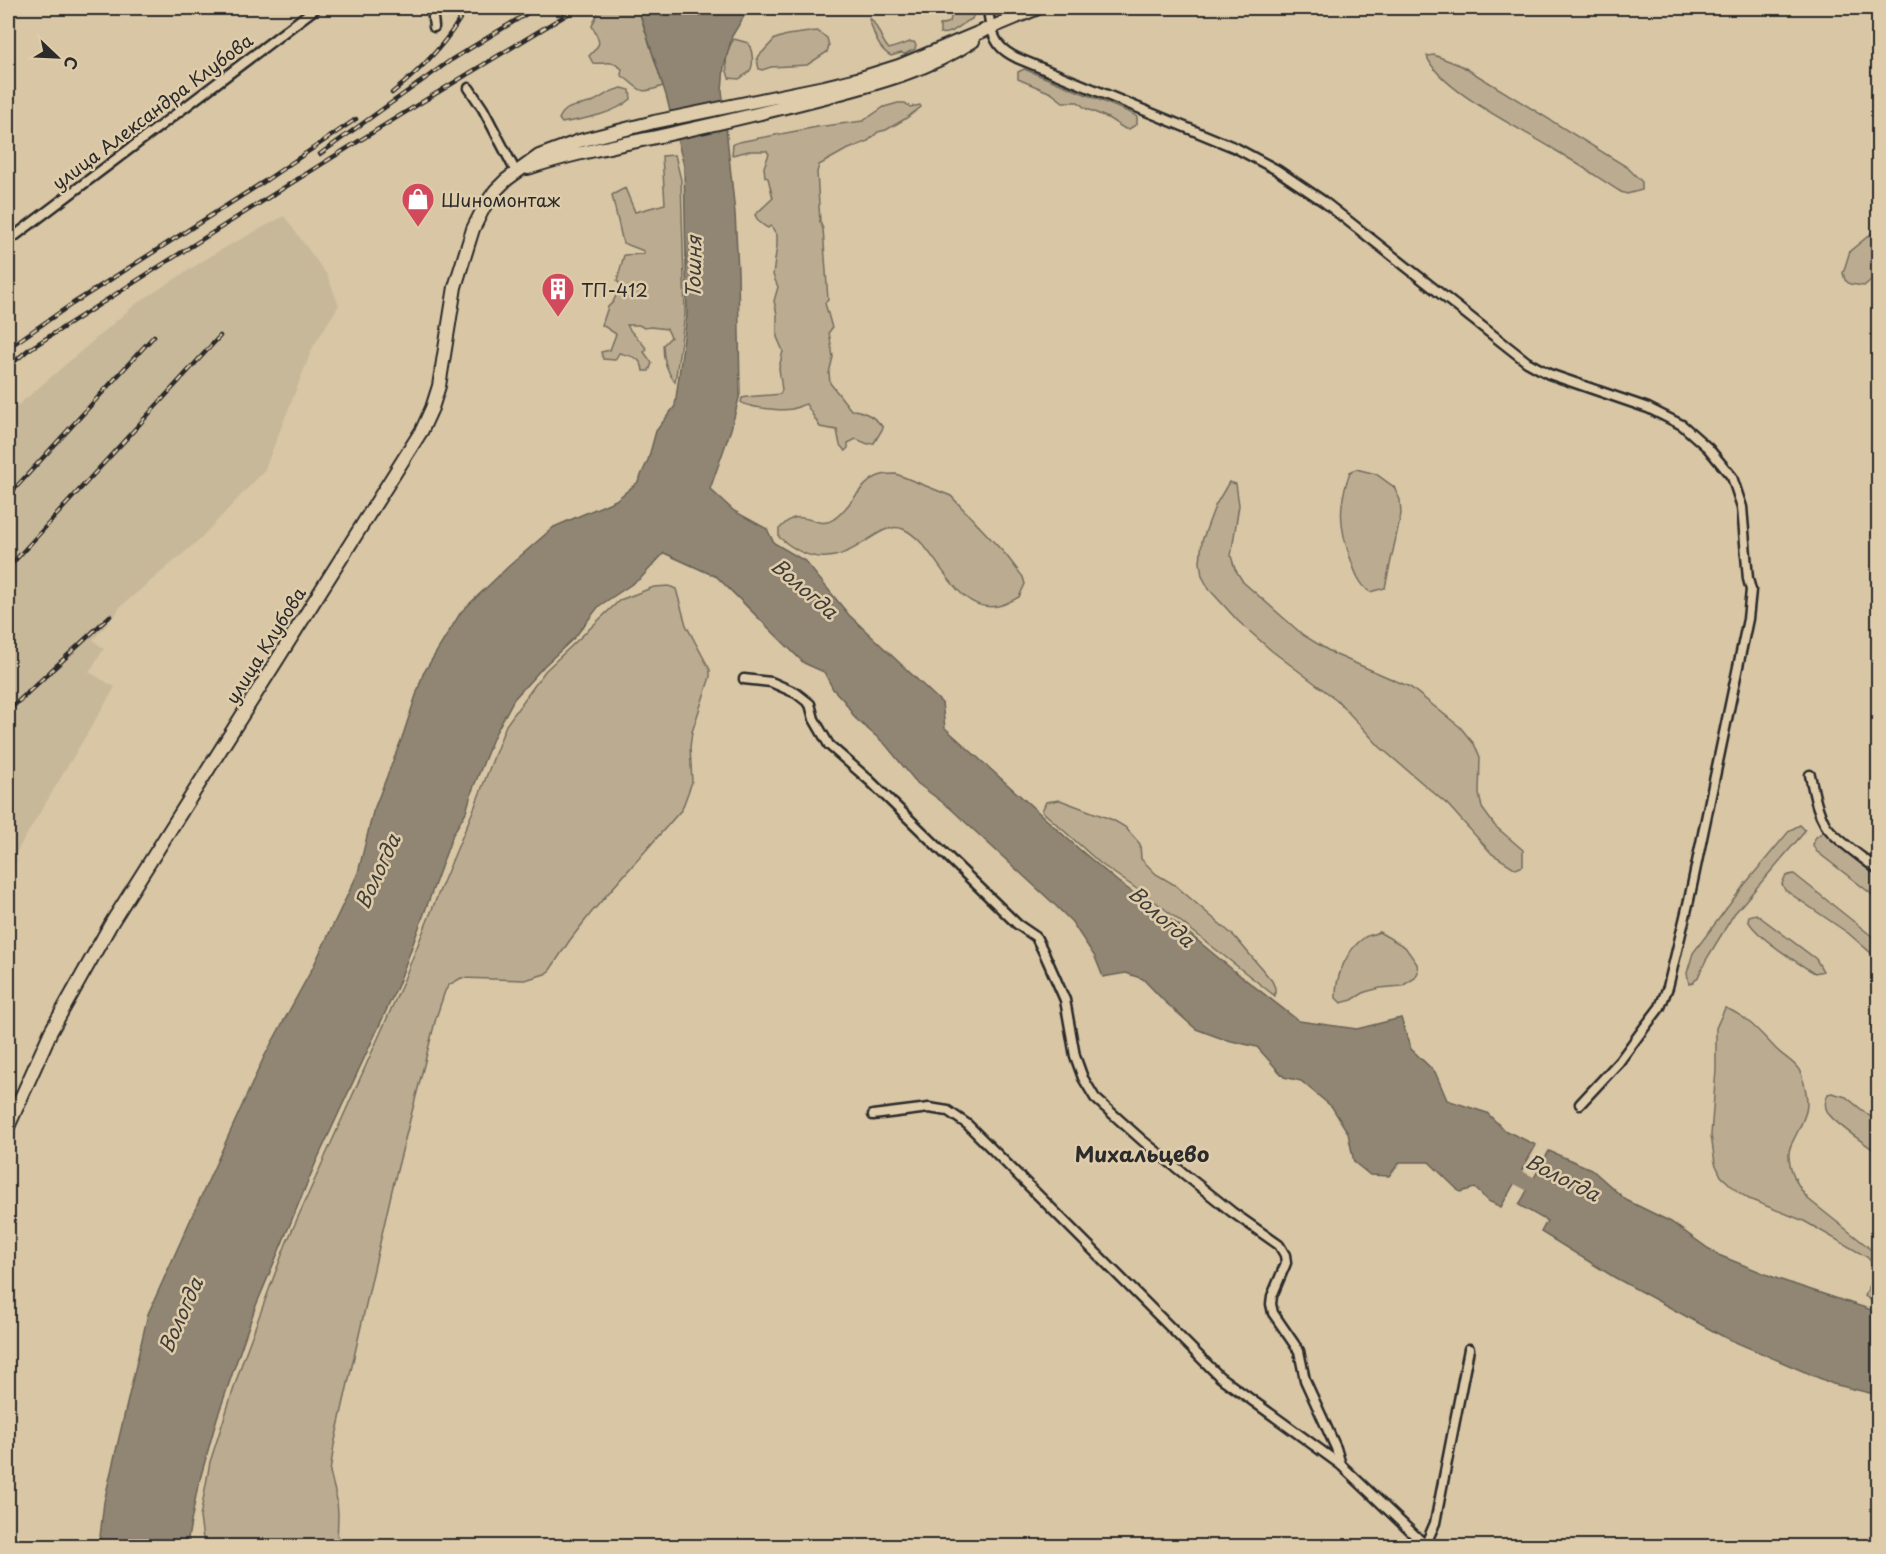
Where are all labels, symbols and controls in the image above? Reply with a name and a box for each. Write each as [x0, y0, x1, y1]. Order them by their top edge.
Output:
street label: улица Александра Клубова [46, 26, 259, 196]
north arrow [27, 27, 87, 87]
text: С [58, 53, 85, 73]
shop icon: Шиномонтаж [400, 181, 436, 228]
place label: Шиномонтаж [441, 186, 561, 213]
water label: Тошня [677, 234, 709, 298]
building icon: ТП-412 [540, 271, 576, 318]
place label: ТП-412 [581, 276, 648, 303]
water label: Вологда [765, 551, 845, 626]
street label: улица Клубова [218, 581, 312, 709]
water label: Вологда [347, 828, 408, 913]
water label: Вологда [1122, 878, 1202, 954]
district label: Михальцево [1075, 1137, 1209, 1169]
water label: Вологда [1521, 1146, 1606, 1209]
water label: Вологда [150, 1272, 210, 1357]

